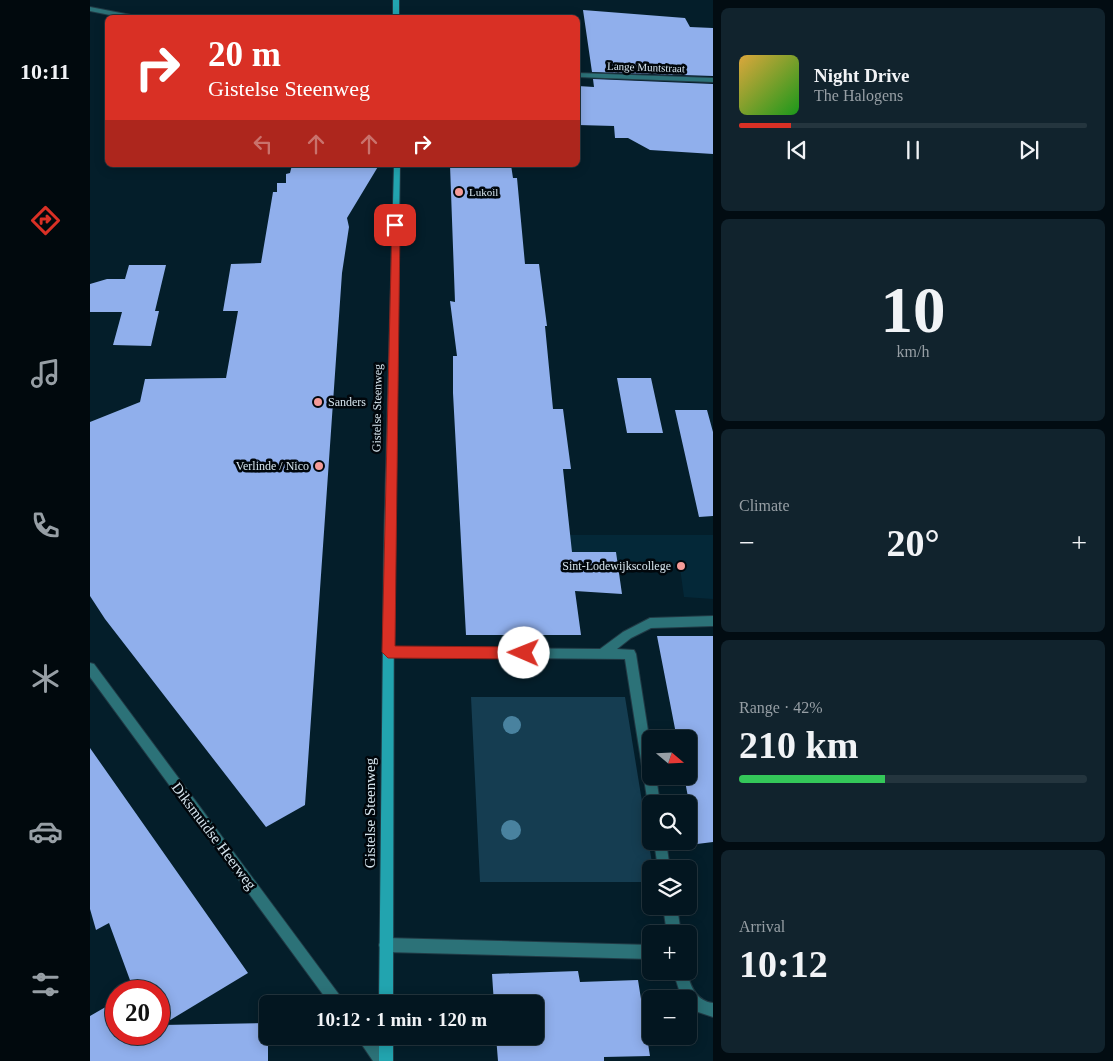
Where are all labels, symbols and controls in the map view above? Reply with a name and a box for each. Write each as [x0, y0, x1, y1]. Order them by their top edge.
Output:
icon: right [125, 35, 190, 100]
text: 20 m [208, 35, 281, 74]
text: 10:11 [20, 59, 70, 84]
street label: Lange Muntstraat [607, 60, 685, 74]
text: Night Drive [814, 65, 910, 86]
text: Gistelse Steenweg [208, 76, 370, 101]
text: The Halogens [814, 87, 903, 104]
icon: left [249, 130, 277, 158]
icon: ahead [302, 130, 330, 158]
icon: ahead [355, 130, 383, 158]
icon: right [408, 130, 436, 158]
icon: previous [783, 136, 811, 164]
icon: pause [899, 136, 927, 164]
icon: next [1015, 136, 1043, 164]
marker: Lukoil [453, 186, 465, 198]
place label: Lukoil [469, 186, 498, 198]
icon: directions [28, 203, 63, 238]
pin [374, 204, 416, 246]
icon: arrive [381, 211, 409, 239]
text: 10 [881, 274, 946, 346]
text: km/h [897, 343, 929, 360]
icon: music [28, 356, 63, 391]
street label: Gistelse Steenweg [369, 364, 385, 452]
place label: Sanders [328, 395, 366, 409]
marker: Sanders [312, 396, 324, 408]
place label: Verlinde / Nico [236, 459, 309, 473]
marker: Verlinde / Nico [313, 460, 325, 472]
text: Climate [739, 497, 790, 514]
icon: phone [28, 508, 63, 543]
text: 20° [886, 522, 940, 564]
text: − [739, 527, 755, 558]
text: + [1071, 527, 1087, 558]
place label: Sint-Lodewijkscollege [562, 559, 671, 573]
marker: Sint-Lodewijkscollege [675, 560, 687, 572]
position arrow [497, 626, 549, 678]
icon: climate [28, 661, 63, 696]
text: Range · 42% [739, 699, 823, 716]
text: 210 km [739, 724, 858, 766]
north arrow [642, 730, 698, 785]
map controls [642, 730, 697, 1045]
street label: Gistelse Steenweg [362, 757, 378, 868]
street label: Diksmuidse Heerweg [169, 779, 260, 893]
button: search [642, 795, 697, 850]
icon: car [28, 814, 63, 849]
button: layers [642, 860, 697, 915]
text: Arrival [739, 918, 785, 935]
button: + [642, 925, 697, 980]
text: 10:12 [739, 943, 828, 985]
icon: filters [28, 967, 63, 1002]
speed limit sign: 20 [105, 980, 170, 1045]
button: − [642, 990, 697, 1045]
text: 10:12 · 1 min · 120 m [316, 1009, 487, 1030]

